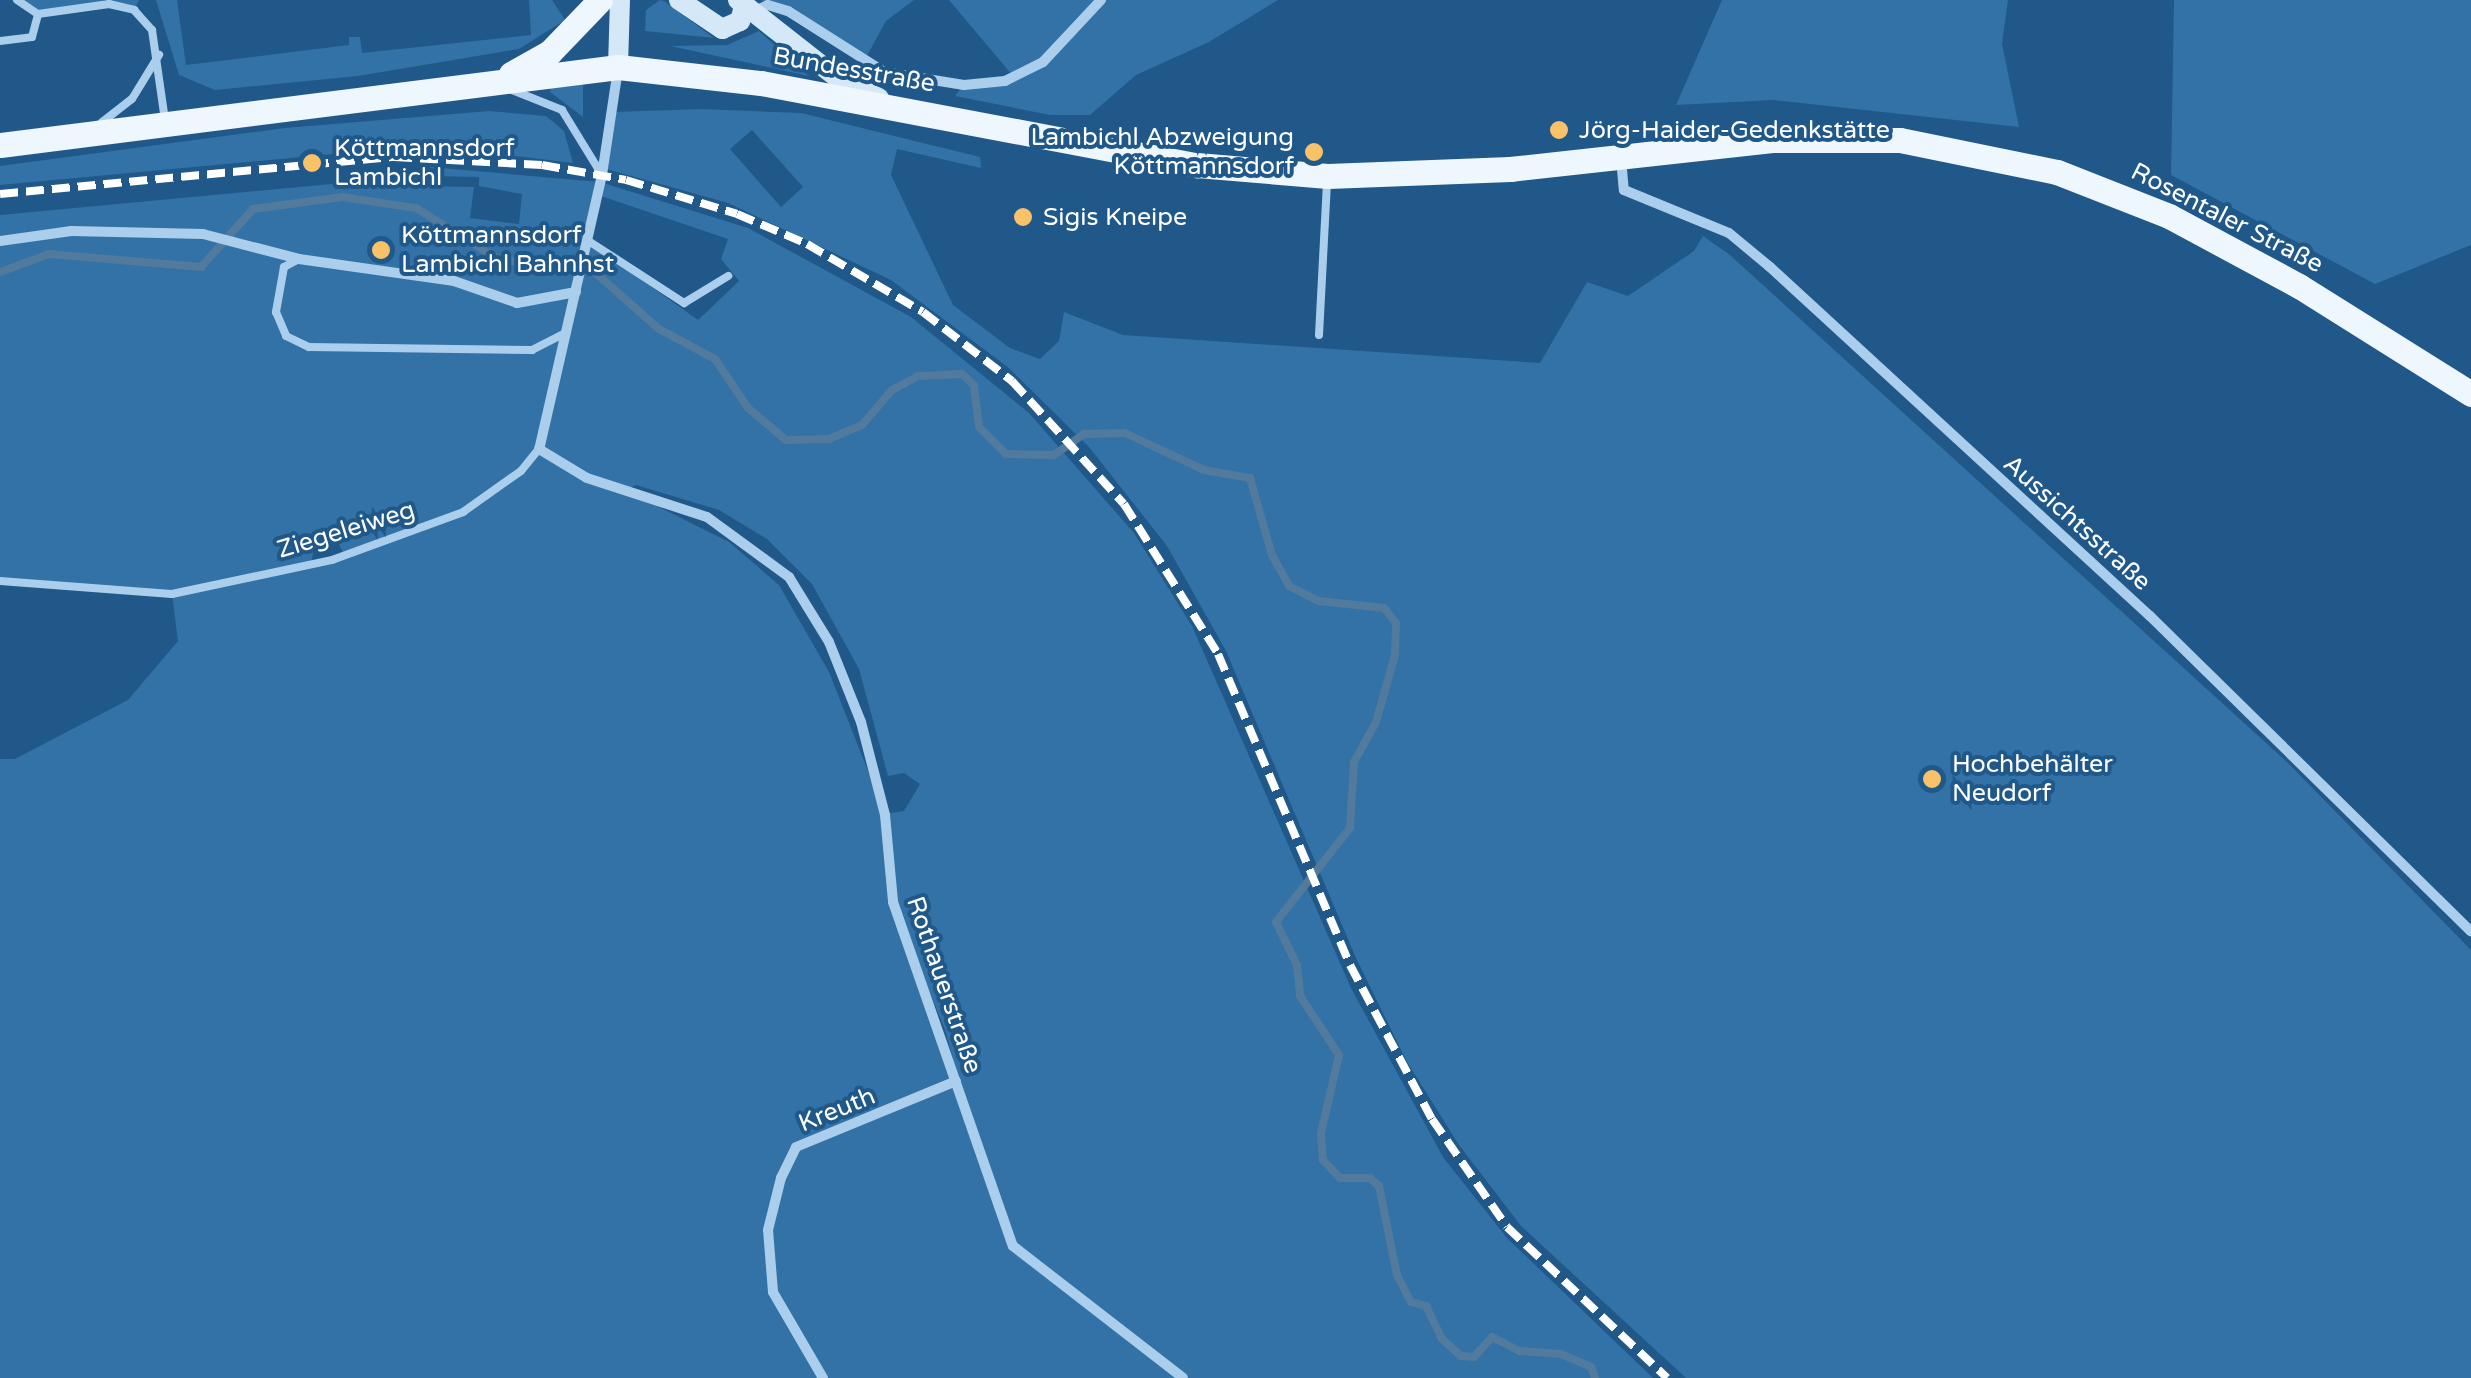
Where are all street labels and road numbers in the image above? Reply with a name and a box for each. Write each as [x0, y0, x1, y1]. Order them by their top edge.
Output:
street label: Bundesstraße [771, 41, 937, 99]
street label: Rosentaler Straße [2126, 157, 2328, 279]
street label: Aussichtsstraße [1997, 449, 2157, 597]
street label: Ziegeleiweg [274, 495, 418, 565]
street label: Rothauerstraße [900, 893, 988, 1077]
street label: Kreuth [794, 1081, 880, 1139]

